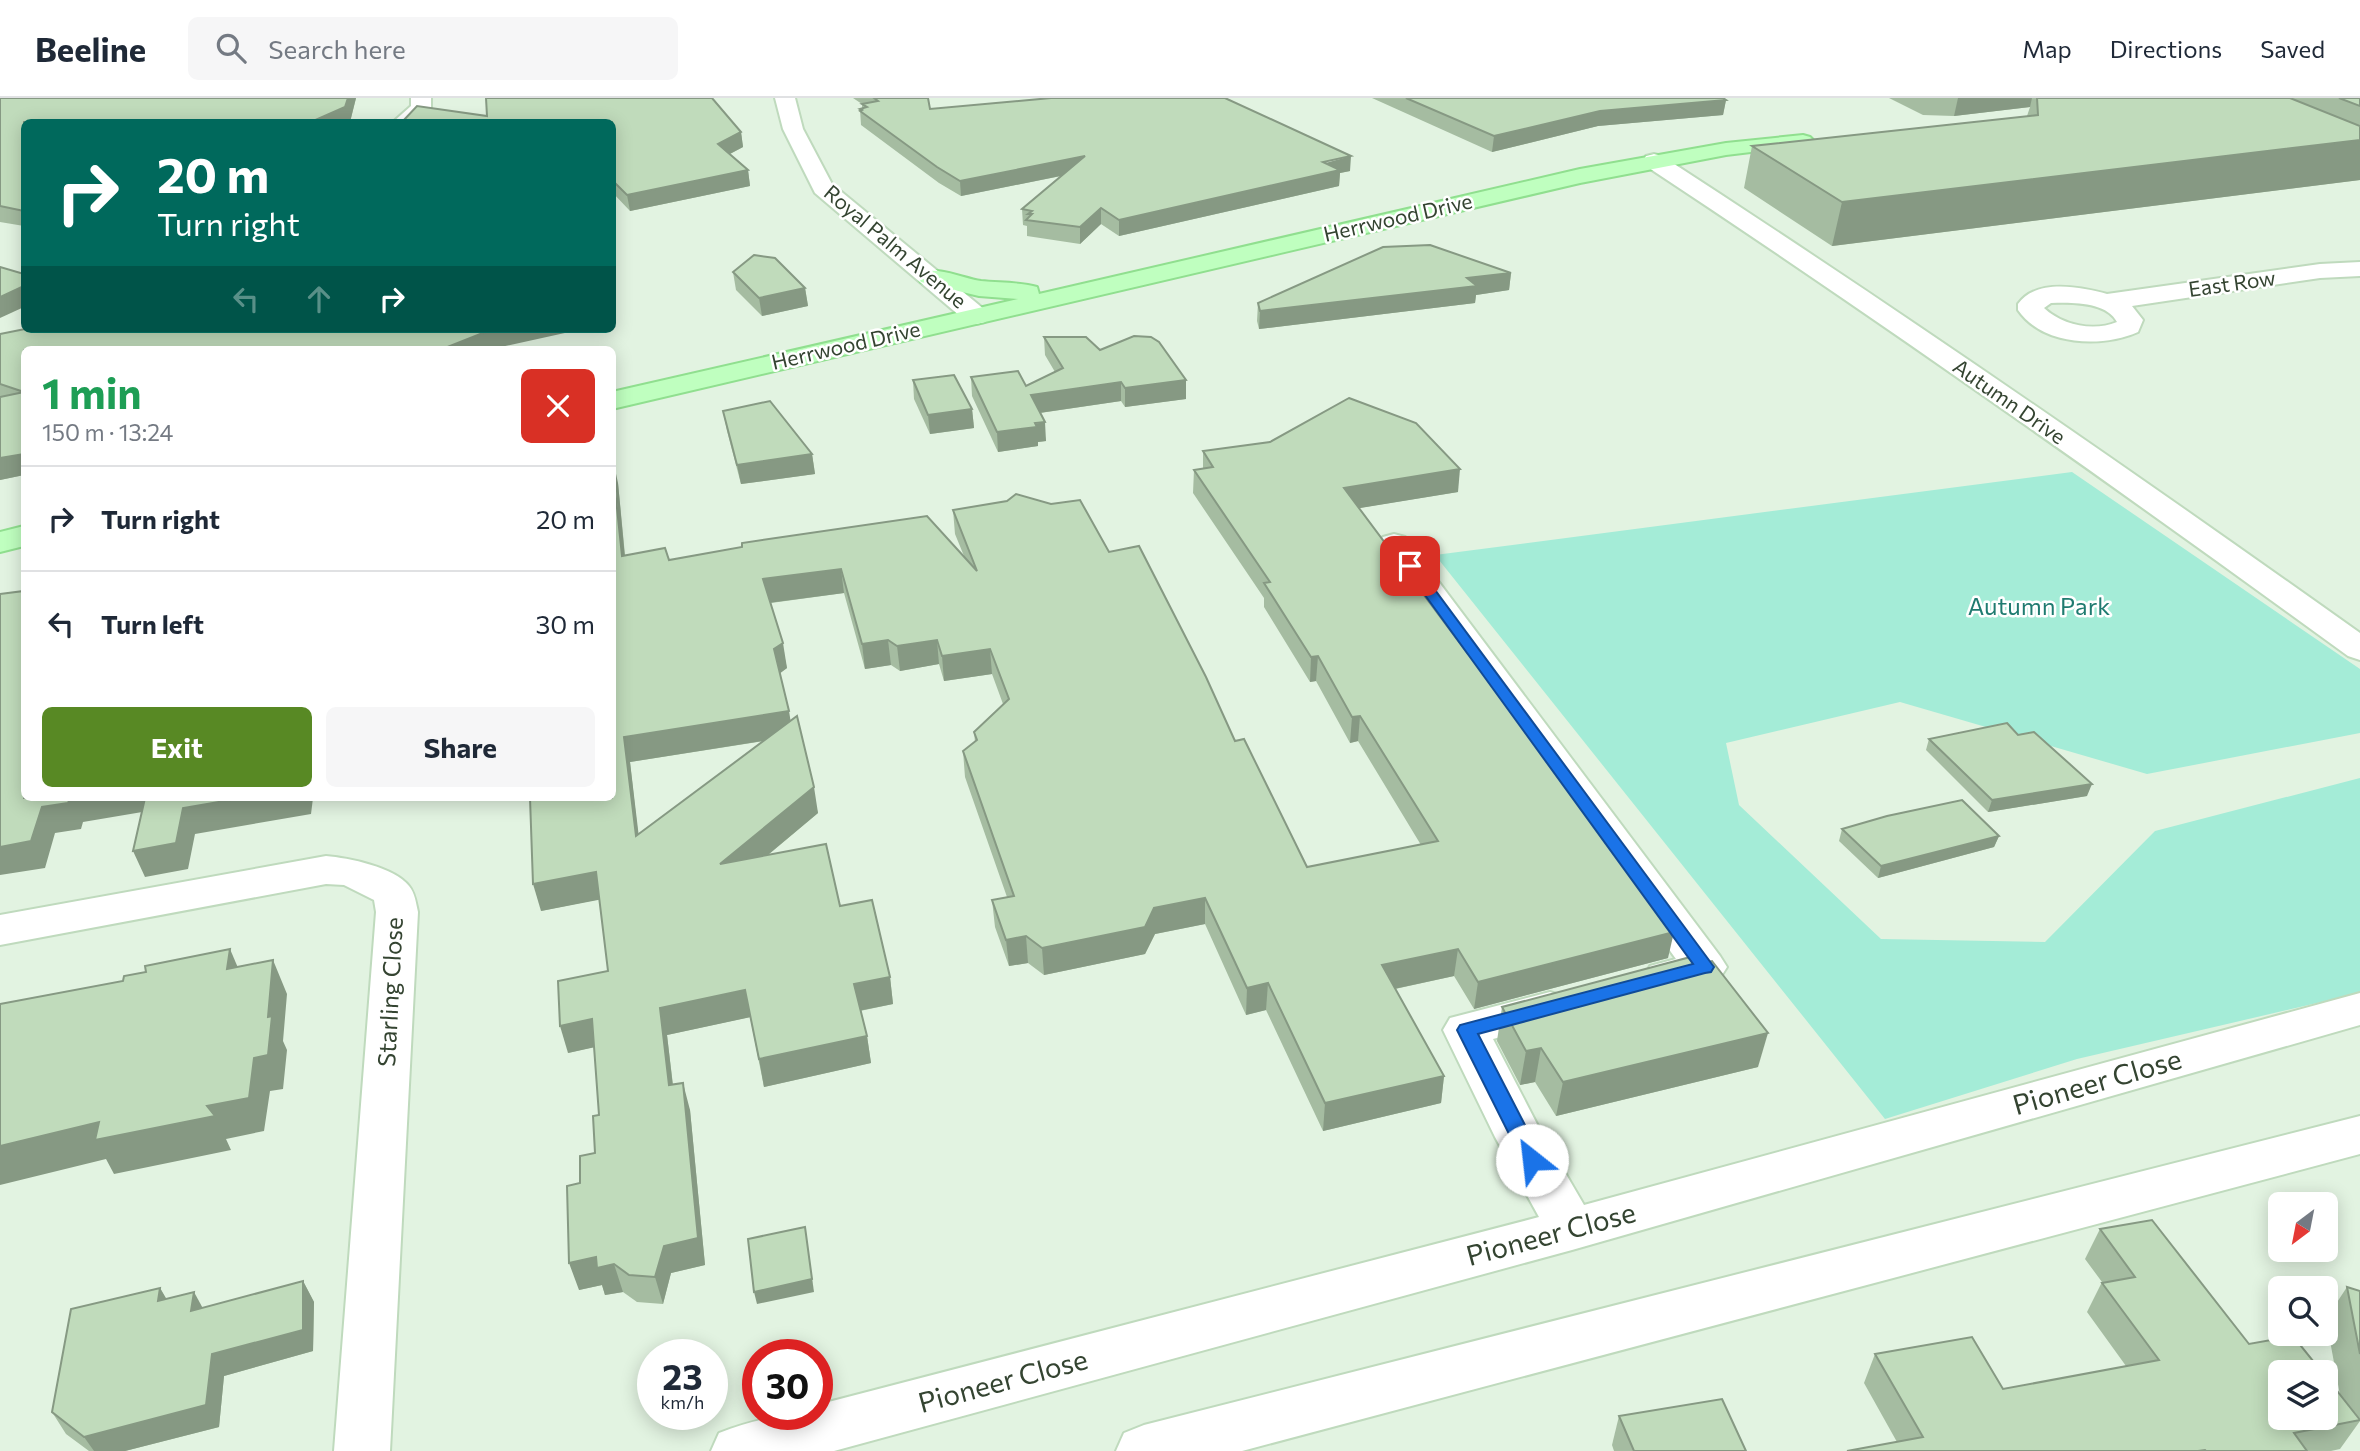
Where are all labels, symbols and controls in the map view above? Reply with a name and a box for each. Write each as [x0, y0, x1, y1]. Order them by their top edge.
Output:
search box [188, 17, 678, 80]
text: Beeline [35, 28, 146, 69]
icon: search [212, 29, 250, 67]
text: Search here [268, 33, 406, 64]
text: Map [2022, 34, 2072, 63]
text: Directions [2110, 34, 2222, 63]
text: Saved [2260, 34, 2325, 63]
text: 20 m [157, 143, 269, 203]
icon: right [42, 147, 133, 238]
street label: Royal Palm Avenue [820, 179, 972, 313]
street label: Herrwood Drive [1321, 187, 1475, 246]
text: Turn right [157, 203, 300, 243]
street label: East Row [2187, 264, 2277, 301]
icon: left [227, 280, 265, 318]
icon: ahead [300, 280, 338, 318]
icon: right [373, 280, 411, 318]
street label: Herrwood Drive [769, 315, 923, 374]
street label: Autumn Drive [1949, 353, 2071, 449]
text: 1 min [42, 366, 142, 418]
button: close [521, 369, 595, 443]
text: 150 m · 13:24 [42, 418, 173, 446]
icon: right [42, 500, 80, 538]
text: Turn right [101, 503, 220, 534]
text: 20 m [536, 503, 595, 534]
pin [1380, 536, 1440, 596]
icon: arrive [1391, 547, 1429, 585]
park label: Autumn Park [1968, 591, 2110, 620]
icon: left [42, 605, 80, 643]
text: Turn left [101, 608, 204, 639]
text: 30 m [536, 608, 595, 639]
button: Exit [42, 707, 312, 787]
button: Share [326, 707, 595, 787]
street label: Starling Close [371, 916, 408, 1067]
street label: Pioneer Close [2008, 1041, 2185, 1121]
position arrow [1495, 1123, 1569, 1197]
north arrow [2268, 1192, 2338, 1262]
map controls [2268, 1192, 2338, 1430]
street label: Pioneer Close [1462, 1194, 1639, 1272]
button: search [2268, 1276, 2338, 1346]
speed limit sign: 30 [742, 1339, 833, 1430]
street label: Pioneer Close [914, 1341, 1091, 1419]
text: 23 [662, 1354, 703, 1397]
button: layers [2268, 1360, 2338, 1430]
text: km/h [661, 1391, 704, 1413]

